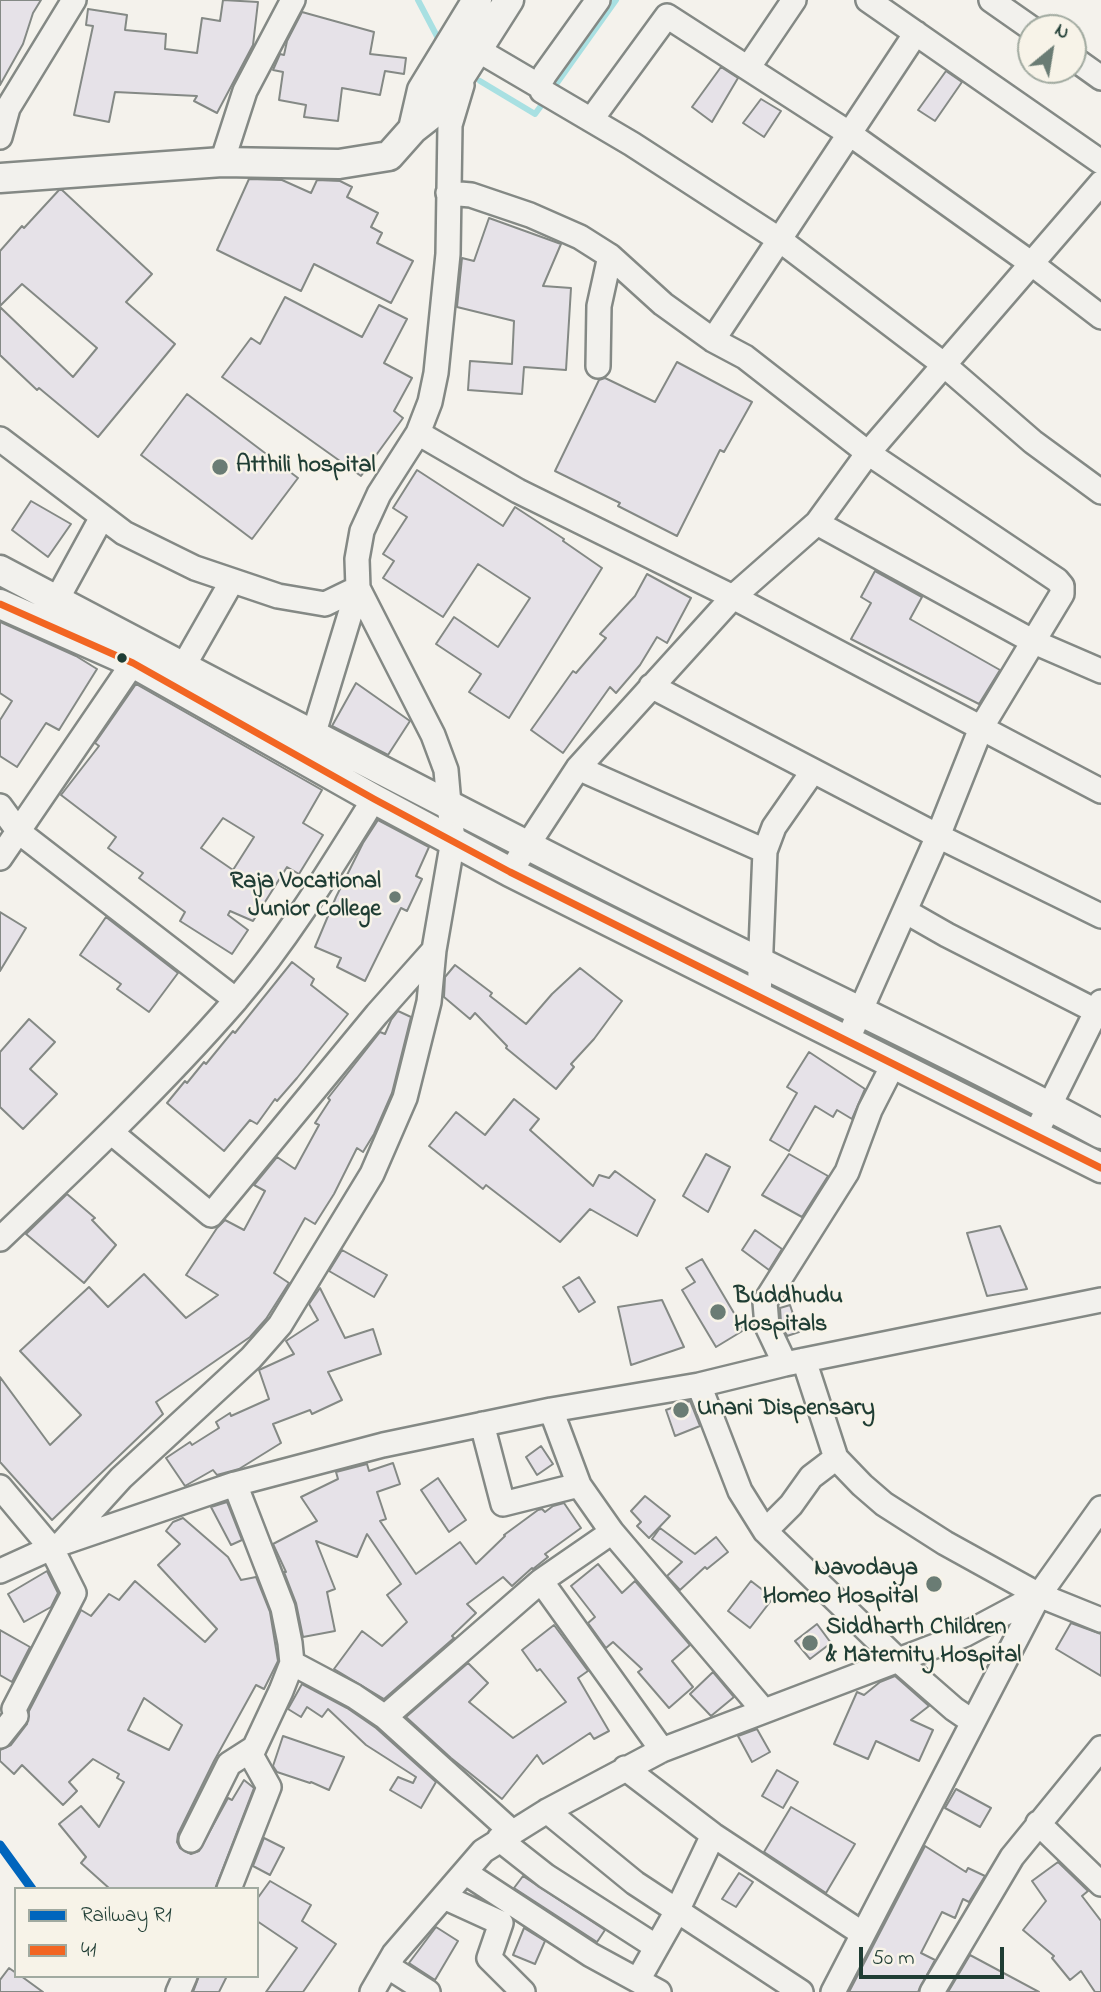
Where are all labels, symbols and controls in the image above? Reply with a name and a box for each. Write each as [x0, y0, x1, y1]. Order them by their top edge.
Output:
north arrow [1017, 14, 1087, 84]
text: N [1049, 17, 1074, 47]
place label: Atthili hospital [236, 453, 376, 481]
marker: Atthili hospital [210, 457, 230, 477]
unlabelled marker [115, 651, 129, 665]
place label: Raja Vocational Junior College [230, 869, 381, 925]
marker: Raja Vocational Junior College [387, 889, 403, 905]
place label: Buddhudu Hospitals [734, 1284, 843, 1340]
marker: Buddhudu Hospitals [708, 1302, 728, 1322]
place label: Unani Dispensary [697, 1396, 875, 1424]
marker: Unani Dispensary [671, 1400, 691, 1420]
place label: Navodaya Homeo Hospital [763, 1556, 918, 1612]
marker: Navodaya Homeo Hospital [924, 1574, 944, 1594]
place label: Siddharth Children & Maternity Hospital [826, 1615, 1021, 1671]
marker: Siddharth Children & Maternity Hospital [800, 1633, 820, 1653]
legend [14, 1887, 259, 1978]
text: Railway R1 [81, 1901, 172, 1931]
scale bar [863, 1932, 1008, 1976]
text: 41 [81, 1936, 96, 1966]
text: 50 m [872, 1944, 915, 1974]

